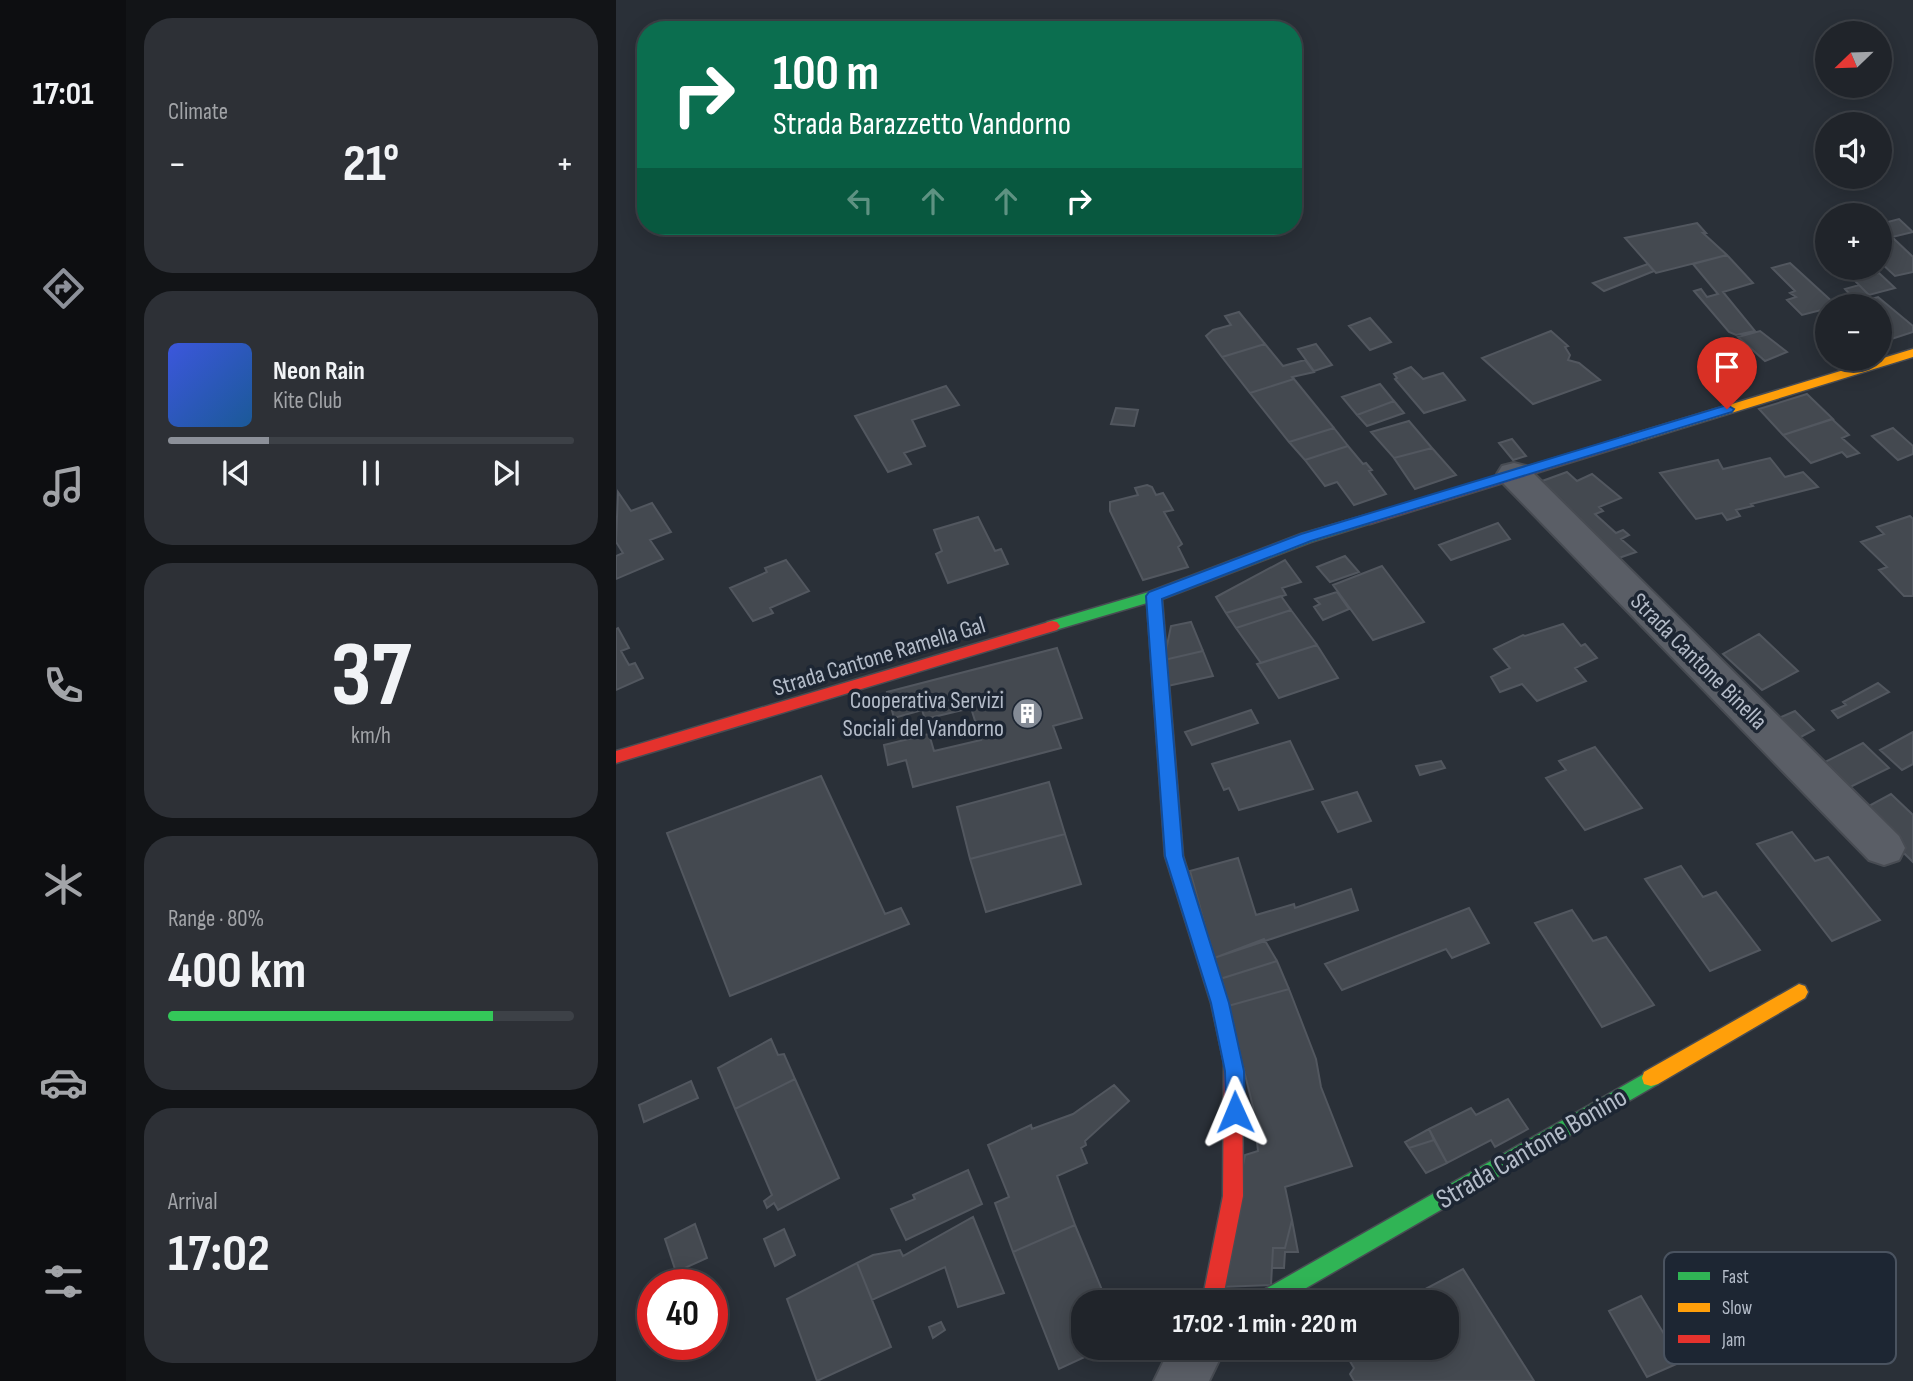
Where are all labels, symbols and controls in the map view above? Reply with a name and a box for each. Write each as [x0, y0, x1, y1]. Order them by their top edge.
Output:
north arrow [1815, 21, 1892, 98]
map controls [1815, 21, 1892, 371]
text: 100 m [773, 45, 879, 104]
icon: right [658, 49, 749, 140]
text: 17:01 [32, 75, 94, 114]
text: Climate [168, 98, 228, 126]
text: Strada Barazzetto Vandorno [773, 105, 1071, 144]
button: sound [1815, 112, 1892, 189]
text: 21° [343, 133, 399, 196]
text: − [168, 142, 187, 187]
text: + [555, 142, 574, 187]
icon: left [841, 182, 879, 220]
icon: ahead [914, 182, 952, 220]
icon: ahead [987, 182, 1025, 220]
icon: right [1060, 182, 1098, 220]
button: + [1815, 203, 1892, 280]
icon: directions [39, 264, 88, 313]
button: − [1815, 294, 1892, 371]
pin [1697, 337, 1757, 409]
icon: arrive [1708, 348, 1746, 386]
text: Neon Rain [273, 356, 365, 387]
text: Kite Club [273, 387, 342, 415]
icon: previous [217, 454, 255, 492]
icon: pause [352, 454, 390, 492]
icon: next [487, 454, 525, 492]
icon: music [39, 462, 88, 511]
street label: Strada Cantone Binella [1624, 587, 1773, 736]
street label: Strada Cantone Ramella Gal [769, 610, 989, 703]
text: 37 [331, 622, 411, 731]
icon: phone [39, 661, 88, 710]
place label: Cooperativa Servizi Sociali del Vandorno [843, 686, 1004, 743]
building icon: Cooperativa Servizi Sociali del Vandorno [1010, 697, 1044, 731]
text: km/h [351, 722, 391, 750]
icon: climate [39, 860, 88, 909]
text: Range · 80% [168, 905, 264, 933]
text: 400 km [168, 940, 306, 1003]
icon: car [39, 1058, 88, 1107]
position arrow [1198, 1075, 1272, 1149]
street label: Strada Cantone Bonino [1431, 1080, 1633, 1216]
text: Arrival [168, 1188, 217, 1216]
text: 17:02 [168, 1223, 270, 1286]
legend [1664, 1252, 1896, 1364]
icon: filters [39, 1257, 88, 1306]
text: Fast [1722, 1266, 1749, 1289]
speed limit sign: 40 [637, 1269, 728, 1360]
text: Slow [1722, 1297, 1752, 1320]
text: 17:02 · 1 min · 220 m [1173, 1309, 1357, 1340]
text: Jam [1721, 1329, 1745, 1352]

